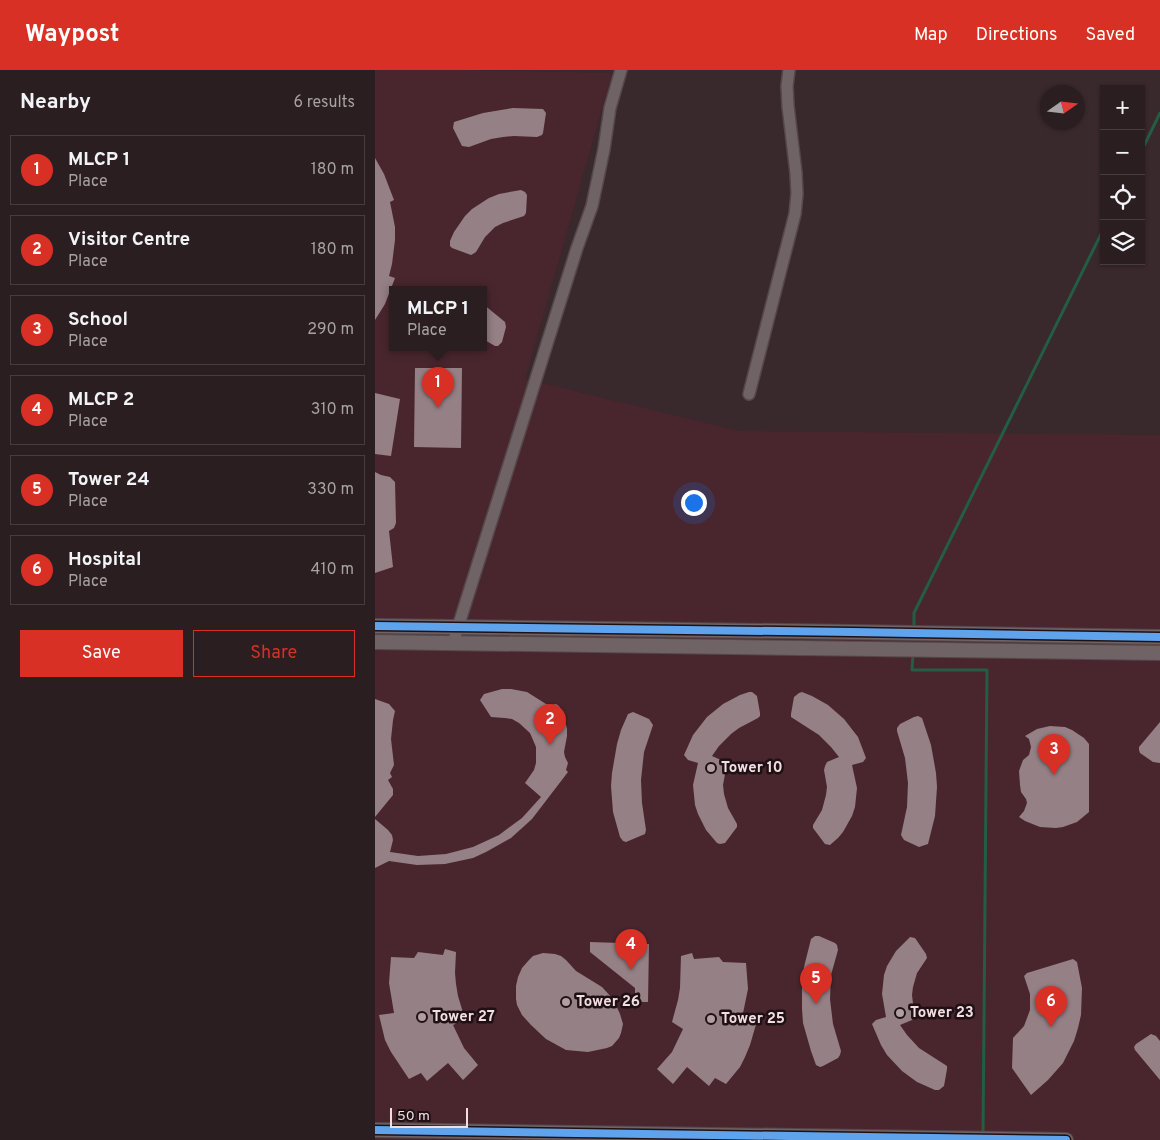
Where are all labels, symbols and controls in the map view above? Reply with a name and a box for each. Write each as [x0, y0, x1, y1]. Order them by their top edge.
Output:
text: Waypost [25, 20, 119, 50]
text: Map [914, 24, 948, 47]
text: Directions [976, 24, 1058, 47]
text: Saved [1086, 24, 1135, 47]
north arrow [1040, 85, 1085, 130]
map controls [1100, 85, 1145, 265]
button: + [1100, 85, 1145, 130]
text: Nearby [20, 89, 91, 116]
text: 6 results [293, 93, 355, 113]
button: − [1100, 130, 1145, 175]
text: MLCP 1 [68, 148, 130, 172]
text: 1 [34, 160, 40, 180]
text: 180 m [311, 160, 354, 180]
text: Place [68, 172, 108, 192]
button: locate [1100, 175, 1145, 220]
button: layers [1100, 220, 1145, 265]
text: Visitor Centre [68, 228, 190, 252]
text: 2 [32, 240, 42, 260]
text: 180 m [311, 240, 354, 260]
text: Place [68, 252, 108, 272]
popup [389, 286, 487, 351]
text: MLCP 1 [407, 297, 469, 321]
text: School [68, 308, 128, 332]
text: 3 [32, 320, 42, 340]
text: 290 m [307, 320, 354, 340]
text: Place [407, 321, 447, 341]
text: Place [68, 332, 108, 352]
pin: 1 [422, 367, 454, 408]
text: MLCP 2 [68, 388, 134, 412]
text: 4 [32, 400, 42, 420]
text: 310 m [311, 400, 354, 420]
text: Place [68, 412, 108, 432]
text: Tower 24 [68, 468, 150, 492]
text: 5 [32, 480, 42, 500]
text: 330 m [307, 480, 354, 500]
your location [681, 490, 707, 516]
text: Place [68, 492, 108, 512]
text: Hospital [68, 548, 141, 572]
text: 6 [32, 560, 42, 580]
text: 410 m [311, 560, 354, 580]
text: Place [68, 572, 108, 592]
button: Save [20, 630, 183, 677]
button: Share [193, 630, 355, 677]
pin: 2 [534, 704, 566, 745]
pin: 3 [1038, 734, 1070, 775]
place label: Tower 10 [721, 759, 783, 778]
marker: Tower 10 [705, 762, 717, 774]
pin: 4 [615, 929, 647, 970]
pin: 5 [800, 963, 832, 1004]
pin: 6 [1035, 986, 1067, 1027]
place label: Tower 26 [576, 993, 640, 1012]
marker: Tower 26 [560, 996, 572, 1008]
place label: Tower 23 [910, 1004, 974, 1023]
marker: Tower 23 [894, 1007, 906, 1019]
place label: Tower 27 [432, 1008, 495, 1027]
place label: Tower 25 [721, 1010, 785, 1029]
marker: Tower 27 [416, 1011, 428, 1023]
marker: Tower 25 [705, 1013, 717, 1025]
scale bar [390, 1105, 467, 1128]
text: 50 m [397, 1108, 430, 1125]

